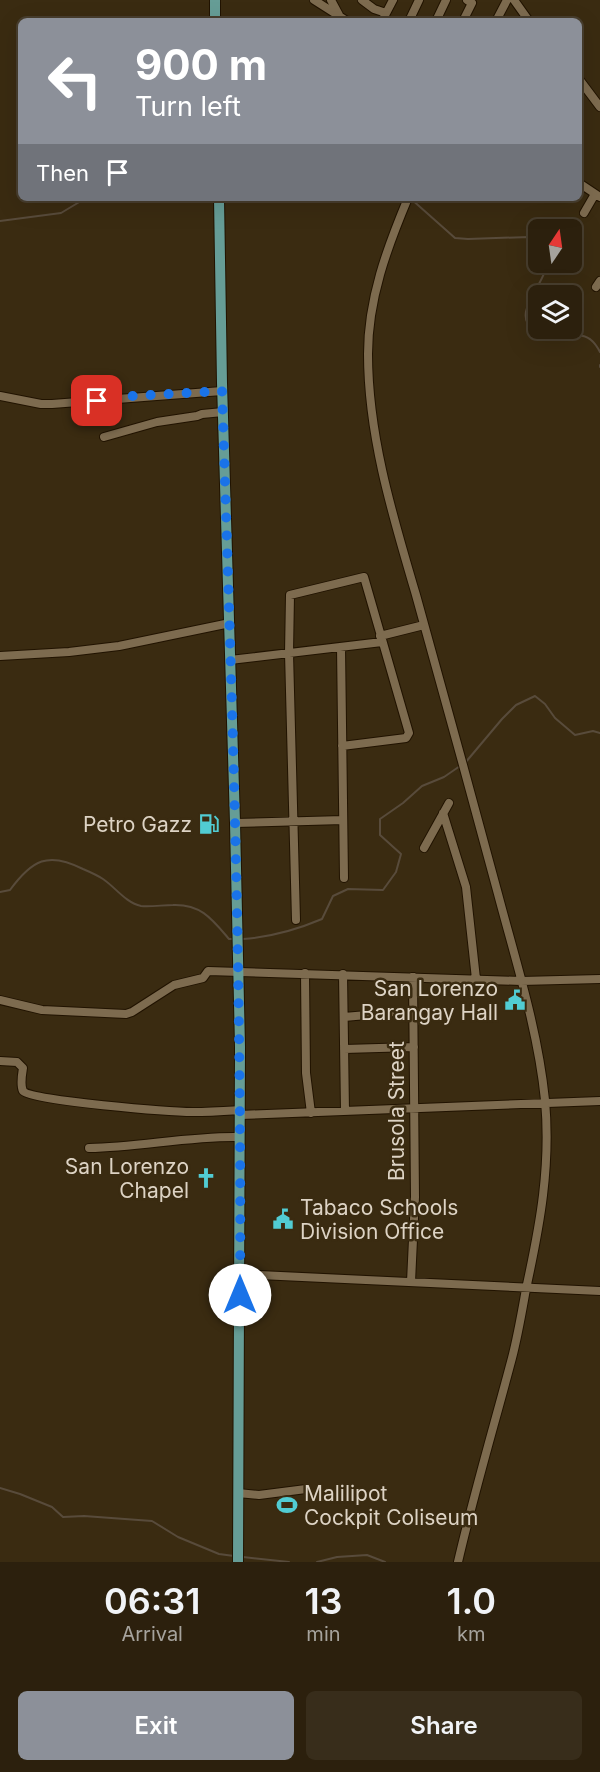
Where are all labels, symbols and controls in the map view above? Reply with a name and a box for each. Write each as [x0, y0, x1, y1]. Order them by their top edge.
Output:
text: 900 m [135, 39, 267, 90]
icon: left [36, 42, 114, 120]
text: Turn left [135, 90, 241, 123]
icon: arrive [101, 156, 134, 189]
text: Then [36, 160, 89, 186]
north arrow [528, 219, 582, 273]
map controls [528, 219, 582, 339]
button: layers [528, 285, 582, 339]
pin [71, 375, 122, 426]
icon: arrive [80, 384, 113, 417]
place label: Petro Gazz [83, 812, 192, 837]
fuel station icon: Petro Gazz [197, 812, 221, 836]
place label: San Lorenzo Barangay Hall [361, 976, 498, 1025]
public building icon: San Lorenzo Barangay Hall [503, 988, 527, 1012]
street label: Brusola Street [384, 1041, 409, 1181]
place label: San Lorenzo Chapel [65, 1154, 189, 1203]
church icon: San Lorenzo Chapel [194, 1166, 218, 1190]
place label: Tabaco Schools Division Office [300, 1195, 458, 1244]
public building icon: Tabaco Schools Division Office [271, 1207, 295, 1231]
position arrow [208, 1263, 272, 1327]
place label: Malilipot Cockpit Coliseum [304, 1481, 478, 1530]
sports icon: Malilipot Cockpit Coliseum [275, 1493, 299, 1517]
text: 06:31 [104, 1579, 200, 1623]
text: 13 [304, 1579, 343, 1623]
text: 1.0 [447, 1579, 496, 1623]
text: Arrival [121, 1622, 183, 1646]
text: min [306, 1622, 341, 1646]
text: km [457, 1622, 486, 1646]
button: Exit [18, 1691, 294, 1760]
button: Share [306, 1691, 582, 1760]

